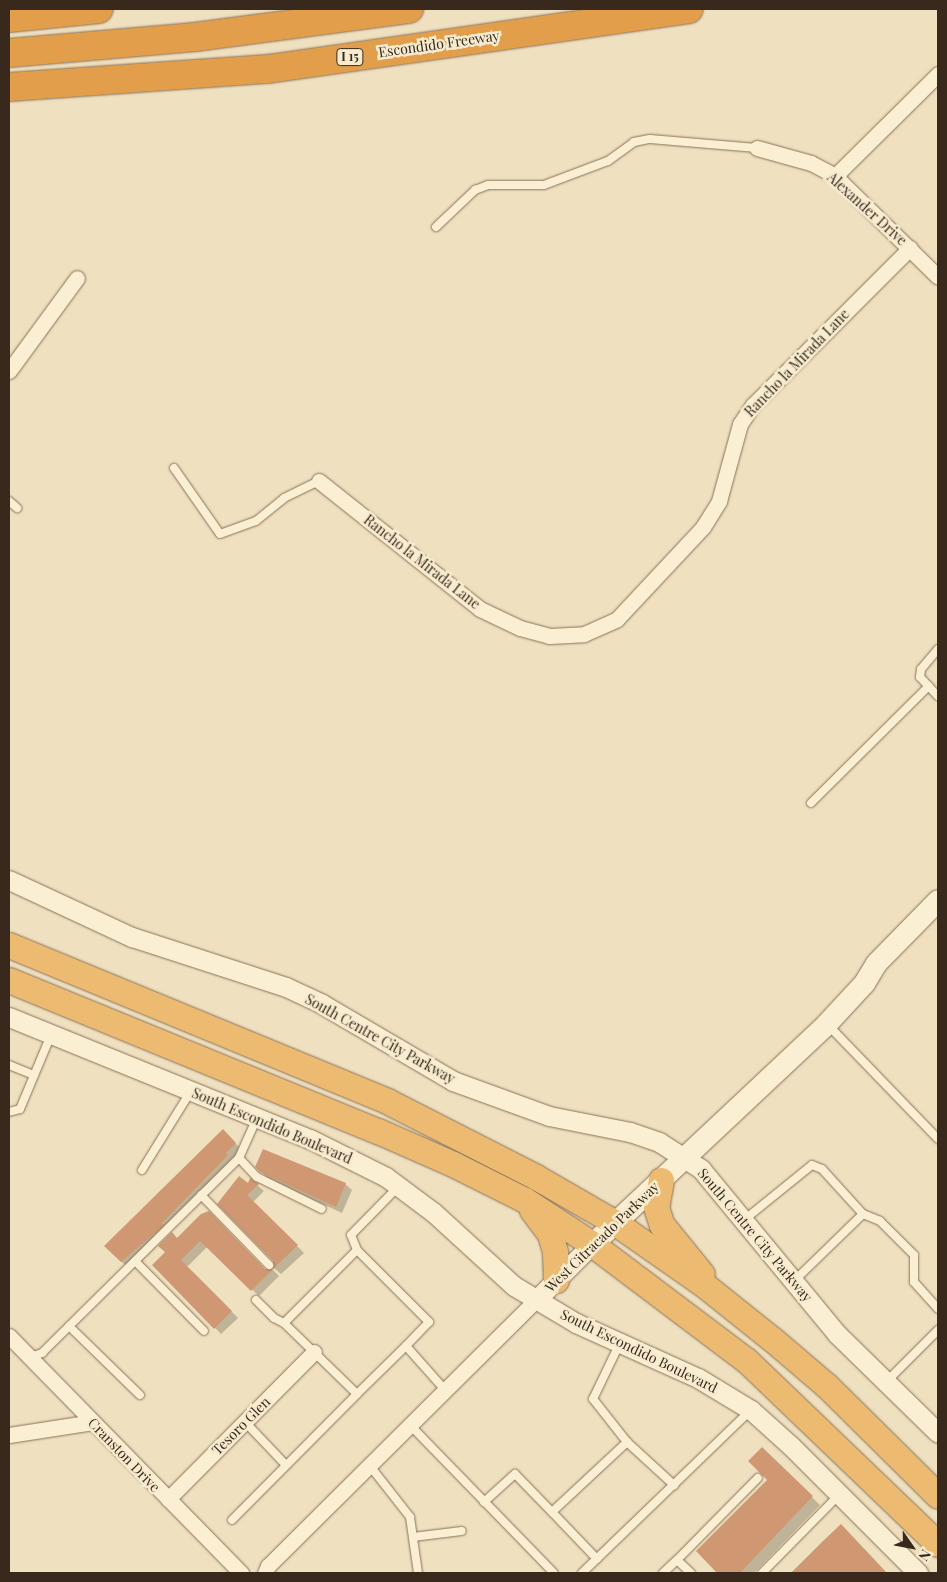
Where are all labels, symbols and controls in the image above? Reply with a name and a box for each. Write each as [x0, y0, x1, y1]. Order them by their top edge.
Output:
street label: Escondido Freeway [378, 27, 500, 61]
road number: I 15 [336, 48, 364, 66]
street label: Alexander Drive [824, 169, 910, 249]
street label: Rancho la Mirada Lane [741, 305, 853, 421]
street label: Rancho la Mirada Lane [360, 511, 484, 613]
street label: South Centre City Parkway [302, 991, 458, 1087]
street label: South Escondido Boulevard [189, 1085, 355, 1167]
street label: South Centre City Parkway [694, 1165, 816, 1305]
street label: West Citracado Parkway [542, 1178, 662, 1296]
street label: South Escondido Boulevard [558, 1306, 720, 1396]
street label: Tesoro Glen [208, 1393, 274, 1459]
street label: Cranston Drive [85, 1415, 163, 1495]
north arrow [887, 1522, 937, 1572]
text: N [914, 1546, 936, 1565]

